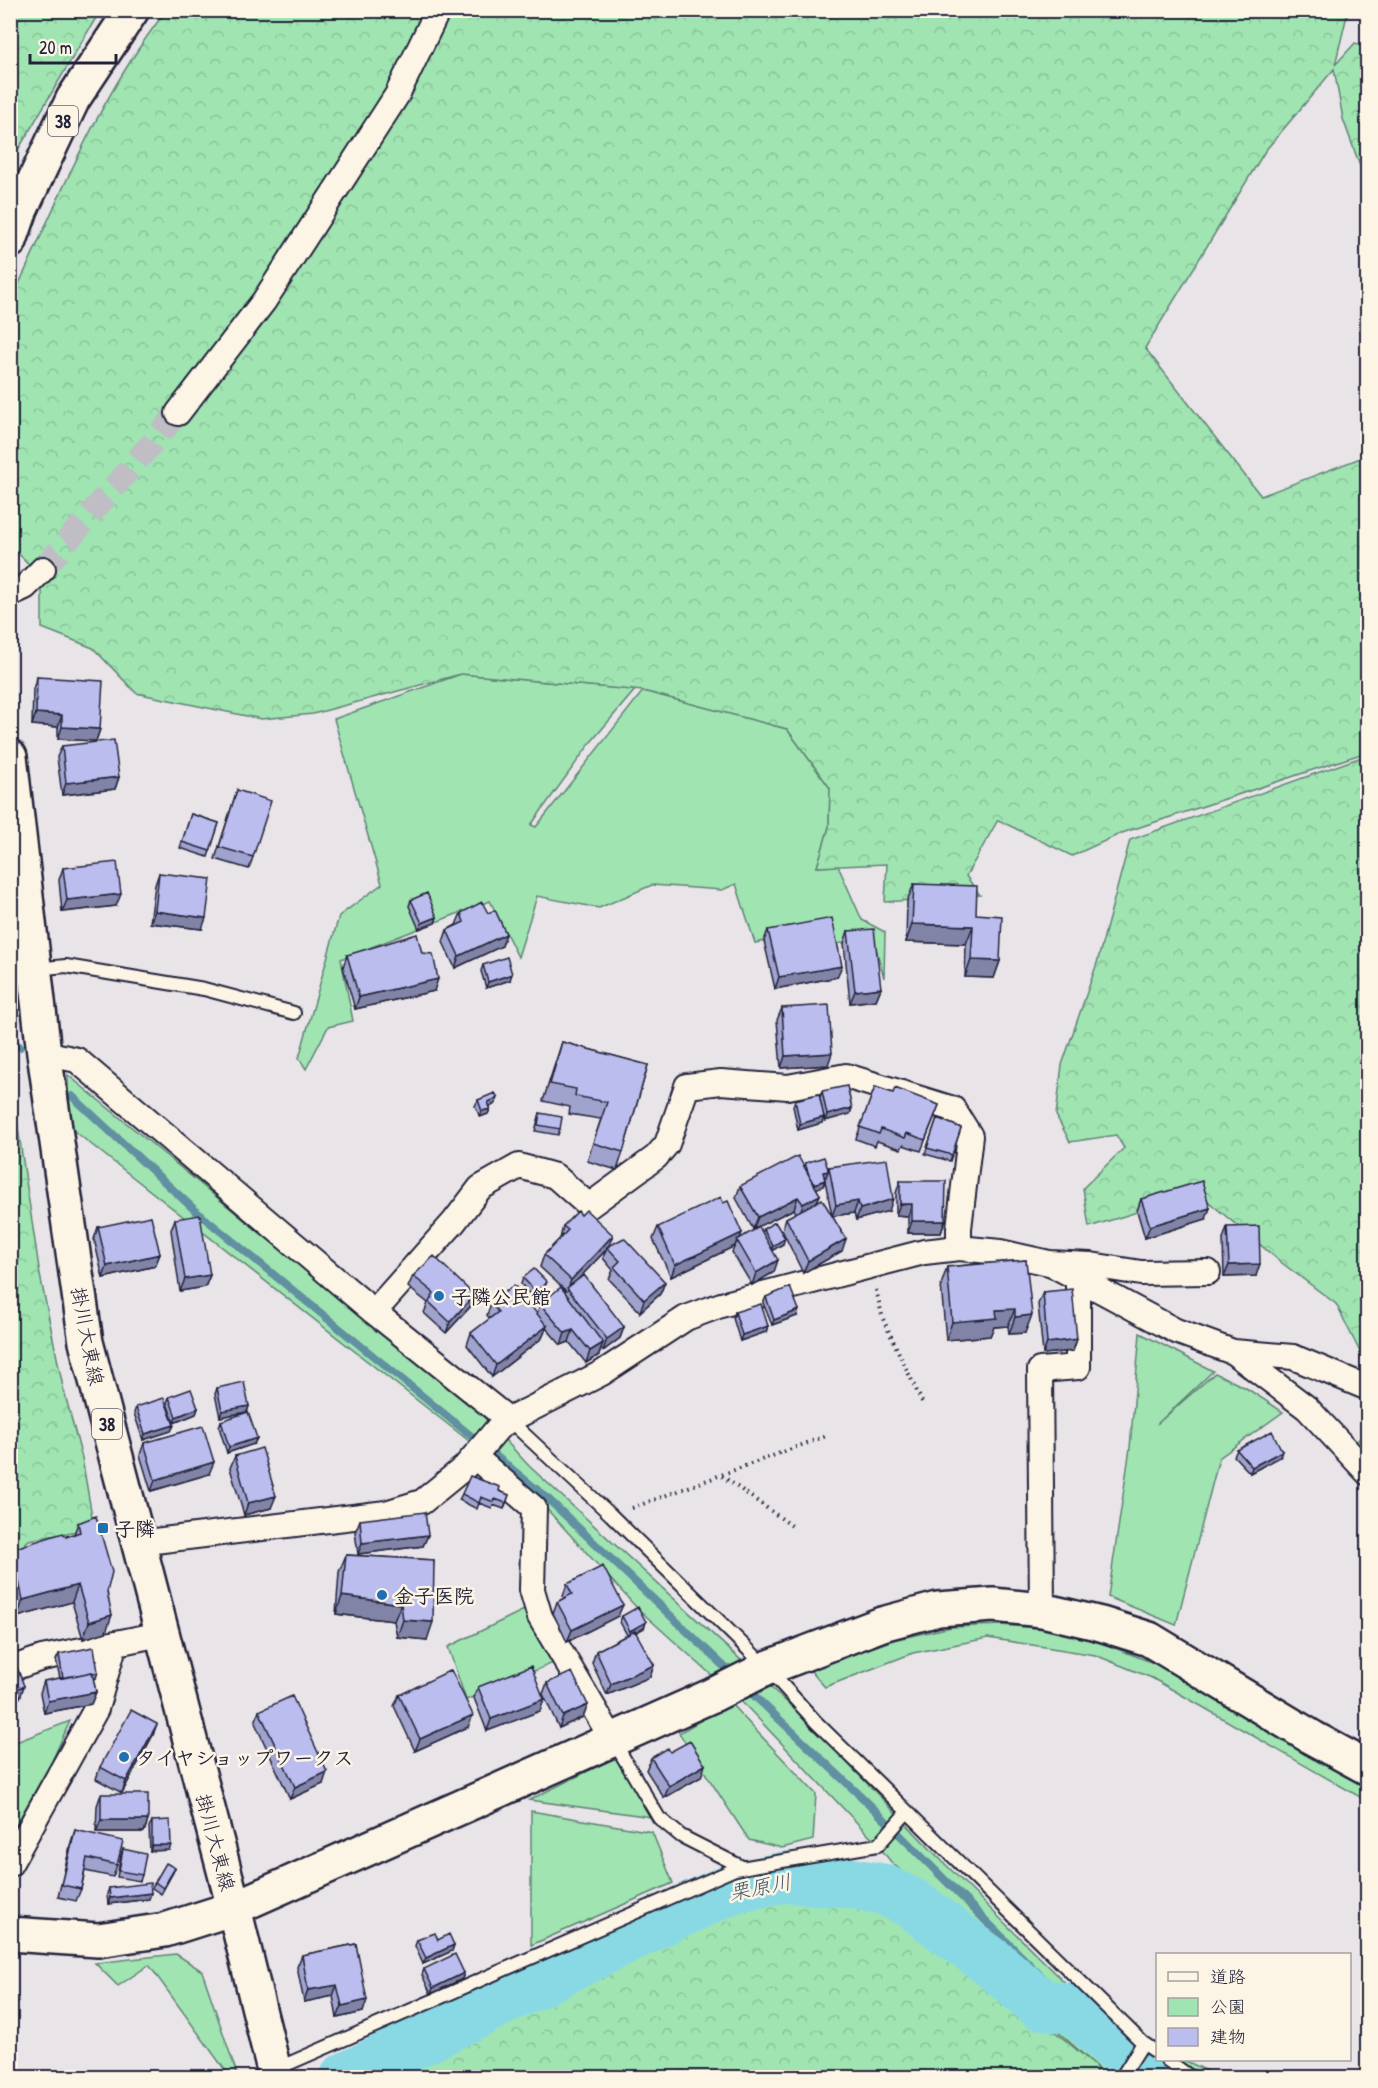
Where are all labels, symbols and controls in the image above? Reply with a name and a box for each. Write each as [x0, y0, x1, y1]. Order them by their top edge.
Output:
scale bar [30, 27, 116, 65]
text: 20 m [39, 35, 72, 60]
road number: 38 [48, 106, 78, 136]
place label: 子隣公民館 [451, 1283, 551, 1310]
street label: 掛川大東線 [65, 1284, 111, 1388]
marker: 子隣公民館 [432, 1289, 446, 1303]
road number: 38 [92, 1409, 122, 1439]
place label: 子隣 [115, 1515, 155, 1542]
marker: 子隣 [96, 1521, 110, 1535]
place label: 金子医院 [394, 1582, 474, 1609]
marker: 金子医院 [375, 1588, 389, 1602]
place label: タイヤショップワークス [136, 1744, 354, 1771]
marker: タイヤショップワークス [117, 1750, 131, 1764]
street label: 掛川大東線 [190, 1790, 242, 1894]
water label: 栗原川 [726, 1867, 794, 1907]
legend [1156, 1953, 1351, 2061]
text: 道路 [1210, 1964, 1246, 1989]
text: 公園 [1210, 1994, 1246, 2019]
text: 建物 [1210, 2024, 1246, 2049]

